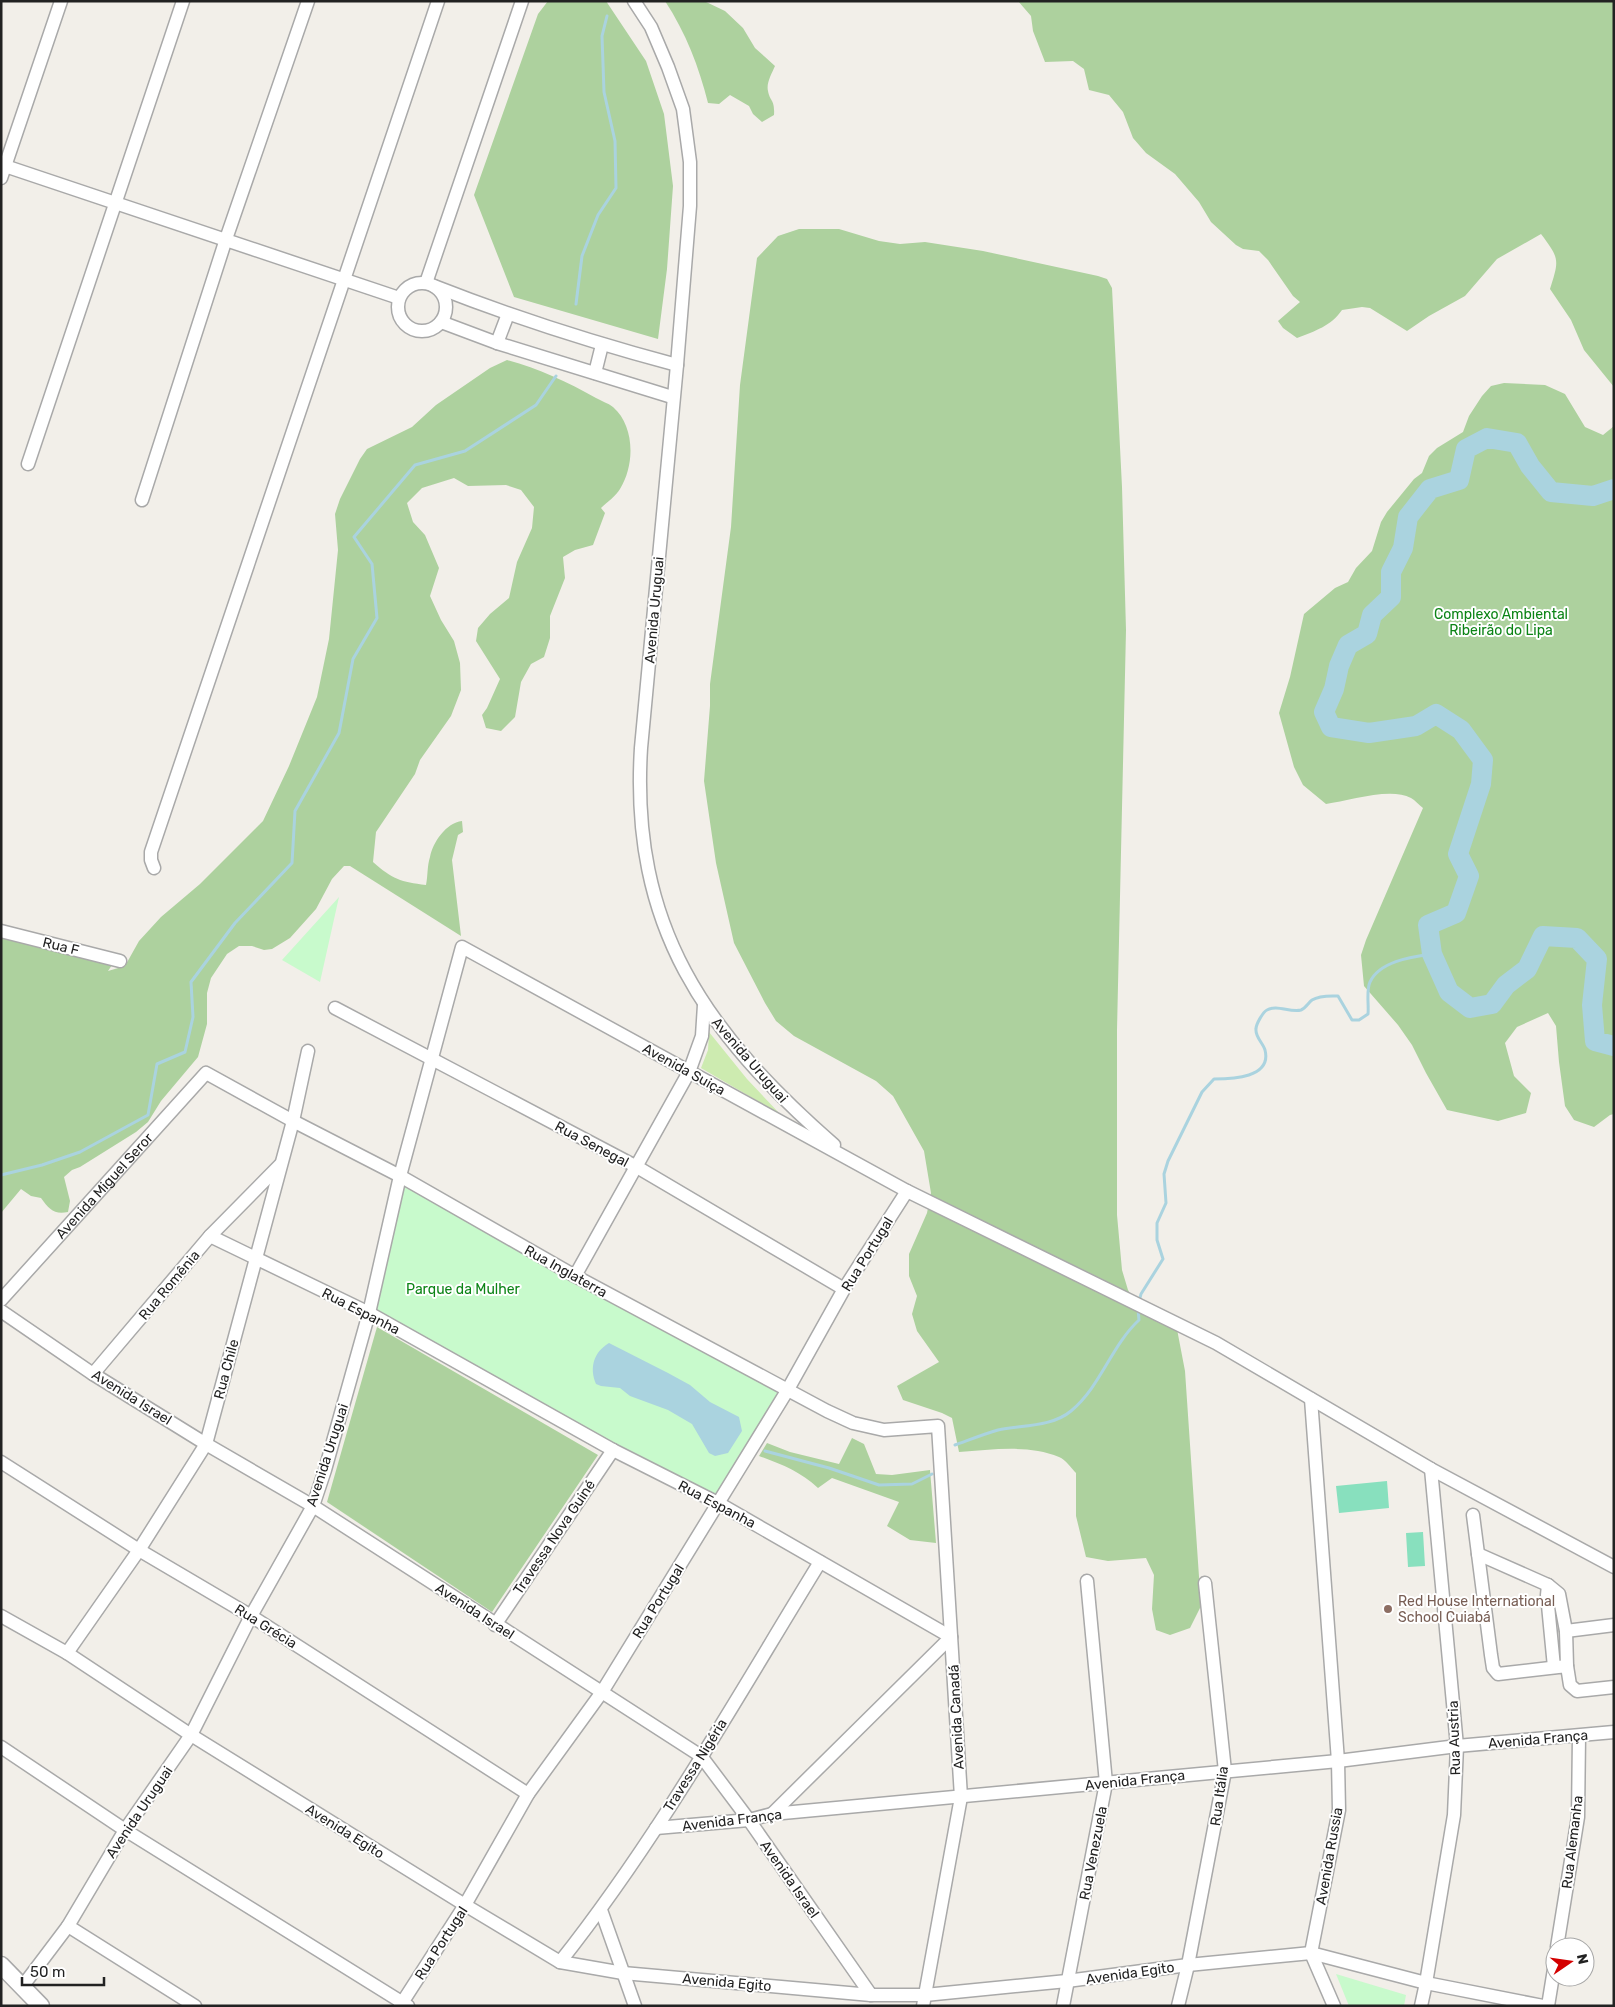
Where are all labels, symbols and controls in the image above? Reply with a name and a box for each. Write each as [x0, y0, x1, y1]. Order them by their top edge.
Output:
street label: Avenida Uruguai [641, 556, 668, 664]
park label: Complexo Ambiental Ribeirão do Lipa [1434, 606, 1568, 639]
street label: Rua F [41, 934, 81, 959]
street label: Avenida Uruguai [708, 1014, 791, 1106]
street label: Avenida Suiça [640, 1040, 728, 1099]
street label: Rua Senegal [552, 1118, 632, 1171]
street label: Avenida Miguel Seror [52, 1129, 157, 1243]
street label: Rua Portugal [838, 1214, 897, 1295]
street label: Rua Inglaterra [521, 1242, 610, 1301]
street label: Rua Romênia [135, 1247, 203, 1324]
park label: Parque da Mulher [406, 1281, 521, 1298]
street label: Rua Espanha [319, 1285, 403, 1338]
street label: Rua Chile [210, 1337, 243, 1401]
street label: Avenida Israel [89, 1366, 175, 1429]
street label: Avenida Uruguai [303, 1402, 352, 1509]
street label: Travessa Nova Guiné [510, 1477, 599, 1598]
street label: Rua Espanha [675, 1477, 758, 1532]
street label: Rua Portugal [629, 1561, 688, 1642]
street label: Avenida Israel [432, 1580, 517, 1643]
place label: Red House International School Cuiabá [1398, 1593, 1555, 1626]
street label: Rua Grécia [231, 1601, 300, 1652]
marker: Red House International School Cuiabá [1382, 1603, 1394, 1615]
street label: Avenida Canadá [945, 1664, 968, 1770]
street label: Rua Austria [1445, 1700, 1464, 1776]
street label: Travessa Nigéria [660, 1716, 731, 1815]
street label: Avenida França [1487, 1727, 1589, 1752]
street label: Avenida Uruguai [102, 1763, 176, 1861]
street label: Rua Itália [1207, 1765, 1232, 1827]
street label: Avenida França [1084, 1767, 1186, 1794]
street label: Rua Alemanha [1558, 1794, 1587, 1890]
street label: Avenida Egito [302, 1801, 387, 1862]
street label: Rua Venezuela [1076, 1805, 1111, 1902]
street label: Avenida França [681, 1806, 783, 1835]
street label: Avenida Russia [1313, 1806, 1346, 1906]
street label: Avenida Israel [757, 1837, 823, 1921]
street label: Rua Portugal [411, 1903, 472, 1983]
north arrow [1545, 1937, 1595, 1987]
text: N [1573, 1952, 1592, 1966]
scale bar [22, 1954, 105, 1986]
street label: Avenida Egito [1085, 1959, 1175, 1988]
text: 50 m [30, 1963, 65, 1981]
street label: Avenida Egito [682, 1970, 772, 1995]

